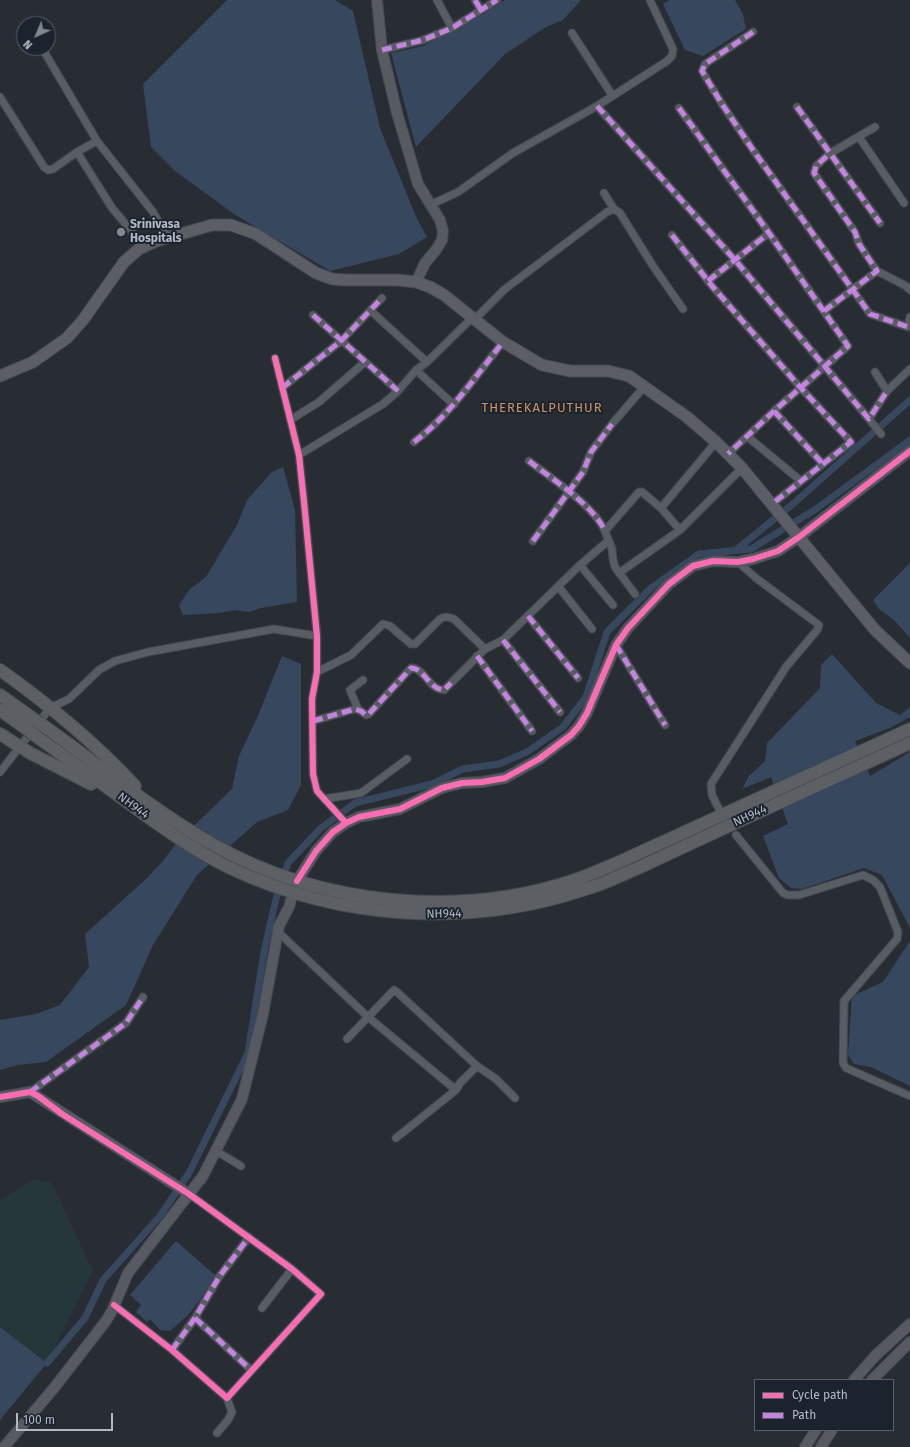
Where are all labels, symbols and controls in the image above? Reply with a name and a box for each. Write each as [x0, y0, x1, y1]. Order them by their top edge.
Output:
north arrow [16, 16, 56, 56]
text: N [21, 37, 35, 51]
place label: Srinivasa Hospitals [130, 218, 182, 246]
marker: Srinivasa Hospitals [115, 226, 127, 238]
district label: THEREKALPUTHUR [481, 400, 603, 416]
street label: NH944 [114, 790, 152, 822]
street label: NH944 [731, 802, 769, 830]
street label: NH944 [426, 906, 462, 922]
legend [754, 1379, 894, 1431]
text: Cycle path [792, 1388, 848, 1402]
scale bar [18, 1405, 115, 1431]
text: Path [792, 1408, 816, 1422]
text: 100 m [23, 1413, 55, 1427]

